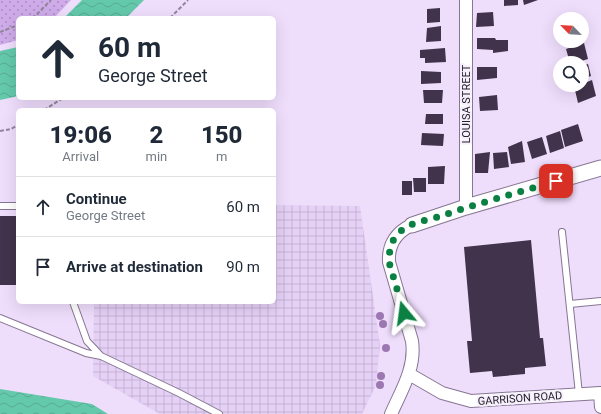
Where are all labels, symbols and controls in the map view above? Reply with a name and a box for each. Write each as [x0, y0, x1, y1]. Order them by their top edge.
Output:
north arrow [553, 12, 589, 48]
map controls [553, 12, 589, 92]
text: 60 m [98, 31, 161, 64]
icon: ahead [32, 32, 84, 84]
button: search [553, 56, 589, 92]
street label: LOUISA STREET [460, 64, 473, 143]
text: George Street [98, 65, 208, 86]
text: 19:06 [50, 121, 112, 149]
text: 2 [149, 121, 163, 149]
text: 150 [201, 121, 242, 149]
text: Arrival [62, 149, 99, 164]
text: min [146, 149, 167, 164]
text: m [216, 149, 227, 164]
pin [539, 164, 573, 198]
icon: arrive [545, 170, 567, 192]
text: Continue [66, 190, 127, 208]
icon: ahead [32, 196, 54, 218]
text: 60 m [226, 198, 260, 216]
text: George Street [66, 208, 145, 223]
icon: arrive [32, 256, 54, 278]
text: Arrive at destination [66, 258, 203, 276]
text: 90 m [226, 258, 260, 276]
position arrow [383, 292, 425, 334]
street label: GARRISON ROAD [477, 389, 563, 408]

